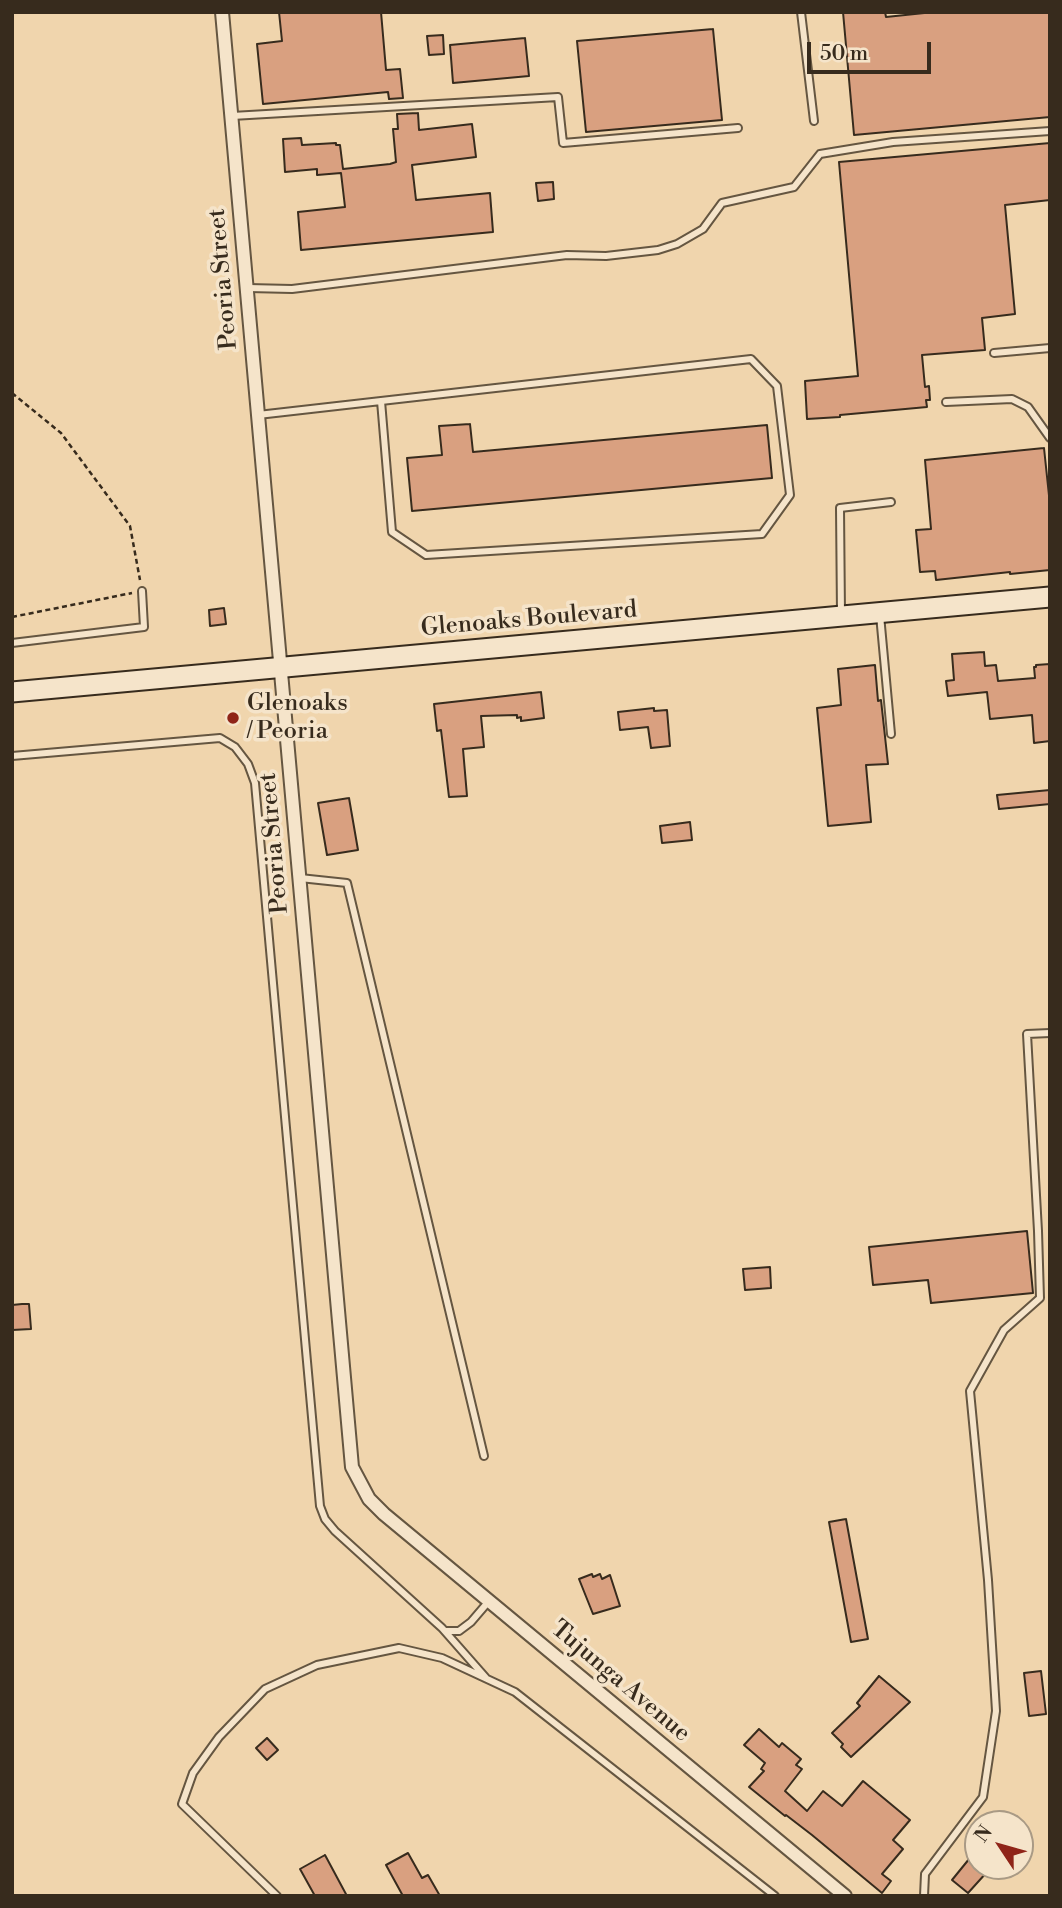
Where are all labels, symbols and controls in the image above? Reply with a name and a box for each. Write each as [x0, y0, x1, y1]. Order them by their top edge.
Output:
scale bar [810, 28, 934, 72]
text: 50 m [820, 41, 868, 67]
street label: Peoria Street [203, 207, 245, 351]
street label: Glenoaks Boulevard [420, 596, 638, 644]
place label: Glenoaks / Peoria [247, 690, 348, 746]
marker: Glenoaks / Peoria [225, 710, 241, 726]
street label: Peoria Street [254, 771, 296, 915]
street label: Tujunga Avenue [544, 1615, 696, 1749]
north arrow [964, 1810, 1034, 1880]
text: N [970, 1821, 998, 1847]

